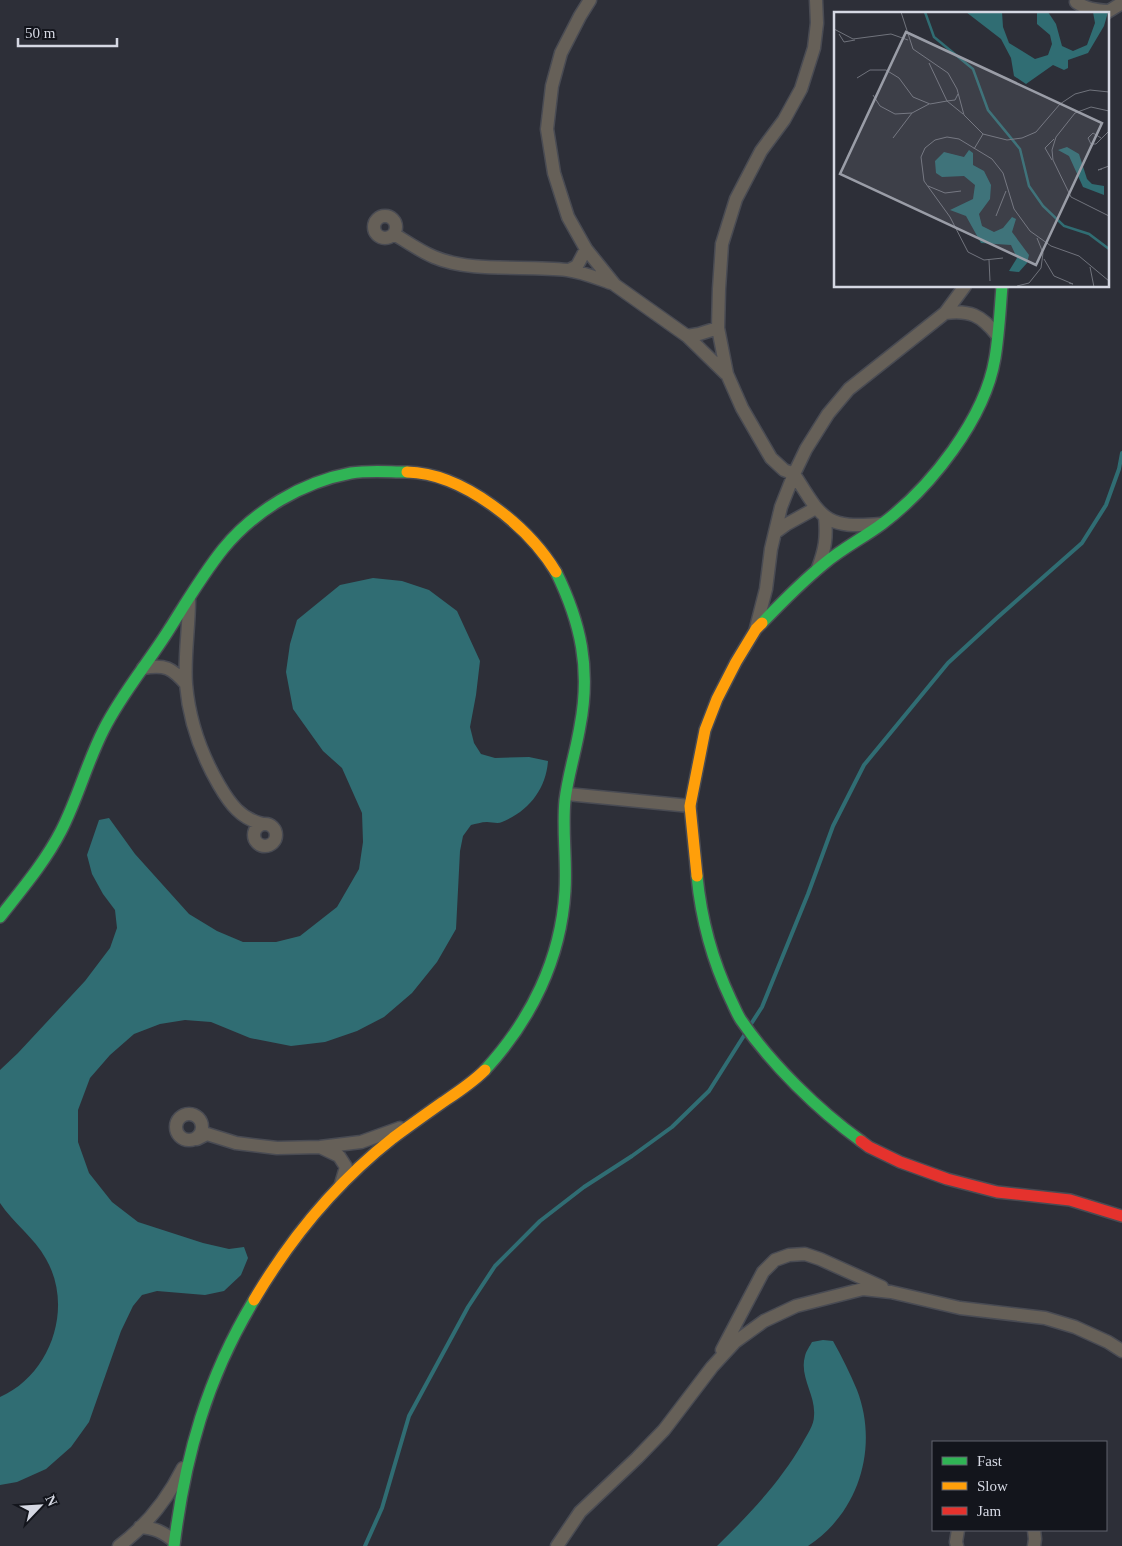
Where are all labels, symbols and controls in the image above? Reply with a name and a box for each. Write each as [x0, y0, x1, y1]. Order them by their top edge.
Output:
inset map [834, 12, 1110, 288]
scale bar [18, 15, 116, 47]
text: 50 m [25, 25, 56, 41]
legend [932, 1441, 1107, 1531]
text: Fast [977, 1453, 1003, 1469]
text: Slow [977, 1478, 1008, 1494]
north arrow [15, 1481, 65, 1531]
text: N [42, 1493, 60, 1508]
text: Jam [977, 1503, 1001, 1519]

